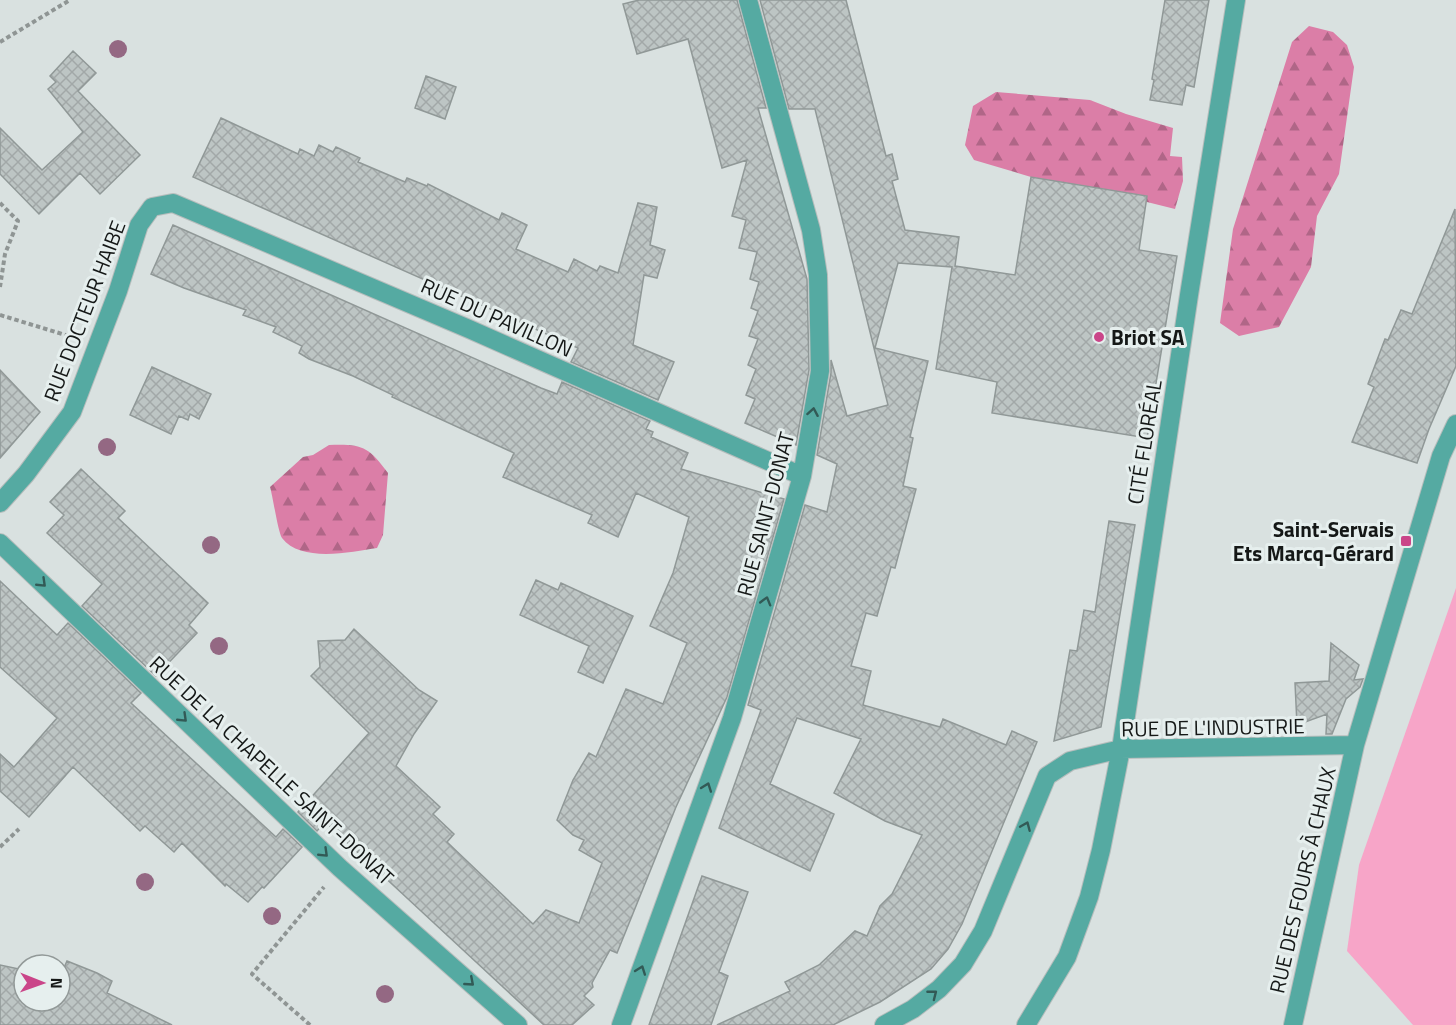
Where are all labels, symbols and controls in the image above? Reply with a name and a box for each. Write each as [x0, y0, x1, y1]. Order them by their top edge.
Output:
street label: RUE DOCTEUR HAIBE [35, 216, 133, 406]
street label: RUE DU PAVILLON [416, 269, 578, 365]
place label: Briot SA [1111, 321, 1185, 353]
marker: Briot SA [1092, 330, 1106, 344]
street label: CITÉ FLORÉAL [1118, 377, 1170, 507]
one-way arrow [807, 407, 819, 416]
street label: RUE SAINT-DONAT [728, 428, 802, 600]
place label: Saint-Servais Ets Marcq-Gérard [1233, 513, 1394, 569]
marker: Saint-Servais Ets Marcq-Gérard [1399, 534, 1413, 548]
one-way arrow [36, 576, 46, 587]
one-way arrow [759, 596, 771, 607]
street label: RUE DE LA CHAPELLE SAINT-DONAT [142, 648, 402, 892]
street label: RUE DE L'INDUSTRIE [1121, 709, 1305, 745]
one-way arrow [177, 711, 187, 722]
street label: RUE DES FOURS À CHAUX [1260, 763, 1344, 996]
one-way arrow [700, 782, 713, 792]
one-way arrow [1019, 821, 1031, 832]
one-way arrow [317, 845, 328, 856]
north arrow [12, 953, 72, 1013]
one-way arrow [634, 965, 647, 976]
one-way arrow [463, 975, 474, 986]
text: N [45, 978, 69, 989]
one-way arrow [926, 990, 937, 1001]

